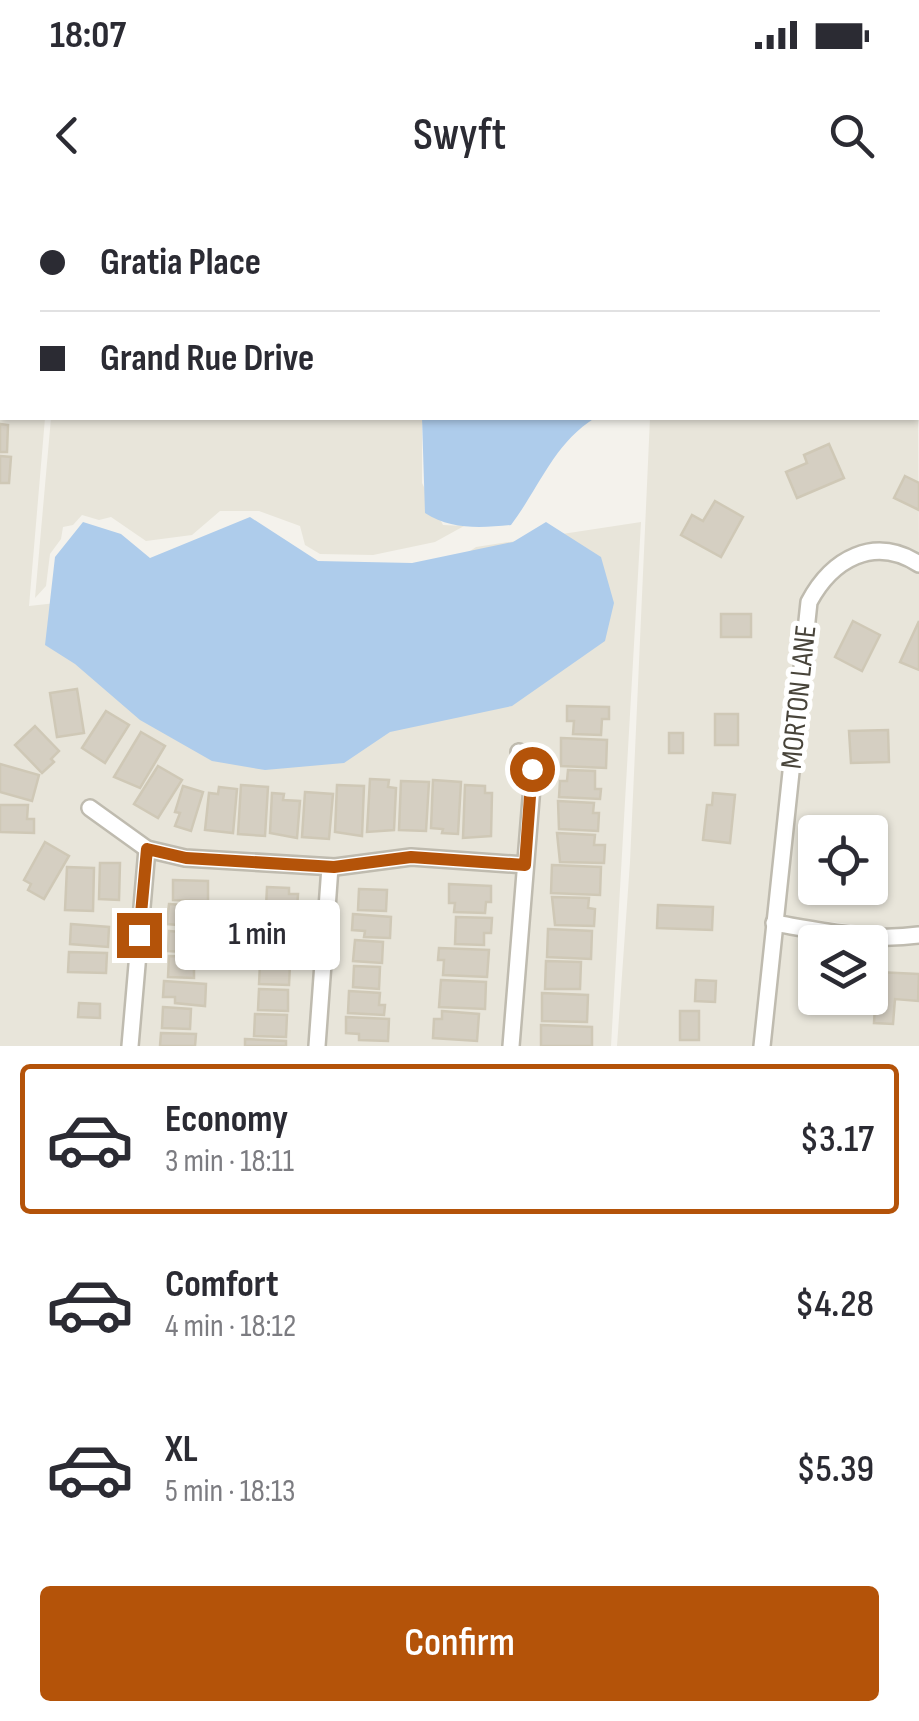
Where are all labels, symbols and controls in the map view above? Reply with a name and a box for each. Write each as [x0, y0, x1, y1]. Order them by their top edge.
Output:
text: 18:07 [50, 13, 126, 58]
icon: back [40, 108, 95, 163]
text: Swyft [413, 108, 506, 163]
icon: search [824, 108, 879, 163]
text: Gratia Place [100, 240, 261, 285]
text: Grand Rue Drive [100, 336, 314, 381]
street label: MORTON LANE [774, 623, 824, 771]
route start [510, 747, 555, 792]
map controls [798, 815, 888, 1015]
button: locate [798, 815, 888, 905]
callout: 1 min [174, 900, 339, 970]
route end [117, 913, 162, 958]
text: 1 min [228, 915, 287, 954]
button: layers [798, 925, 888, 1015]
icon: car [45, 1094, 135, 1184]
text: Economy [165, 1097, 288, 1142]
text: $3.17 [800, 1117, 874, 1162]
text: 3 min · 18:11 [165, 1142, 294, 1181]
icon: car [45, 1259, 135, 1349]
text: Comfort [165, 1262, 279, 1307]
text: $4.28 [795, 1282, 874, 1327]
text: 4 min · 18:12 [165, 1307, 296, 1346]
icon: car [45, 1424, 135, 1514]
text: XL [165, 1427, 198, 1472]
text: $5.39 [797, 1447, 874, 1492]
text: 5 min · 18:13 [165, 1472, 296, 1511]
button: Confirm [40, 1586, 879, 1701]

